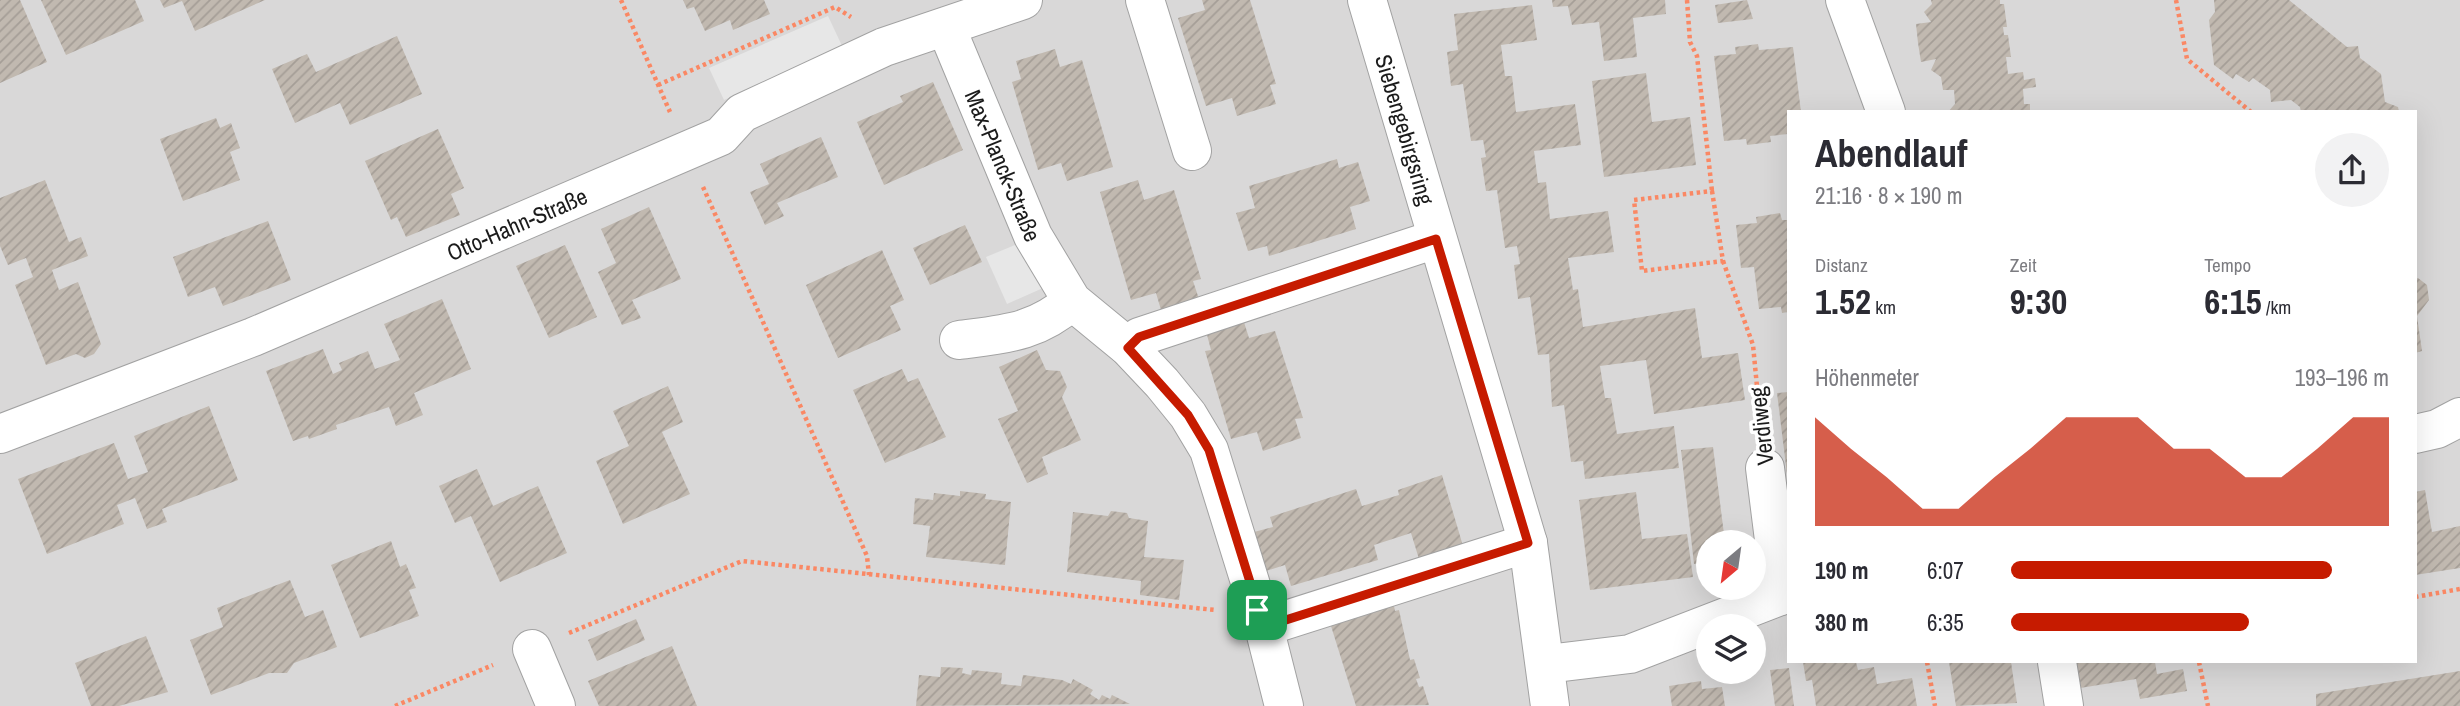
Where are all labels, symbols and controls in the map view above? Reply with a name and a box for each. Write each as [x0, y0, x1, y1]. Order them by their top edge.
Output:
street label: Siebengebirgsring [1368, 51, 1442, 209]
street label: Max-Planck-Straße [958, 85, 1049, 246]
text: Abendlauf [1815, 128, 1967, 179]
button: share [2315, 133, 2389, 207]
street label: Otto-Hahn-Straße [442, 180, 592, 268]
text: 21:16 · 8 × 190 m [1815, 180, 1962, 211]
text: Distanz [1815, 252, 1868, 278]
text: Zeit [2010, 252, 2037, 278]
text: Tempo [2204, 252, 2251, 278]
text: 1.52 [1815, 278, 1871, 325]
text: 9:30 [2010, 278, 2067, 325]
text: 6:15 [2204, 278, 2262, 325]
text: km [1871, 294, 1896, 320]
text: /km [2262, 294, 2291, 320]
text: Höhenmeter [1815, 362, 1919, 393]
text: 193–196 m [2295, 362, 2389, 393]
street label: Verdiweg [1741, 385, 1781, 467]
north arrow [1696, 530, 1766, 600]
map controls [1696, 530, 1766, 684]
text: 190 m [1815, 555, 1868, 586]
text: 6:07 [1927, 555, 1964, 586]
pin [1227, 580, 1287, 640]
icon: arrive [1238, 591, 1276, 629]
text: 380 m [1815, 607, 1868, 638]
text: 6:35 [1927, 607, 1964, 638]
button: layers [1696, 614, 1766, 684]

